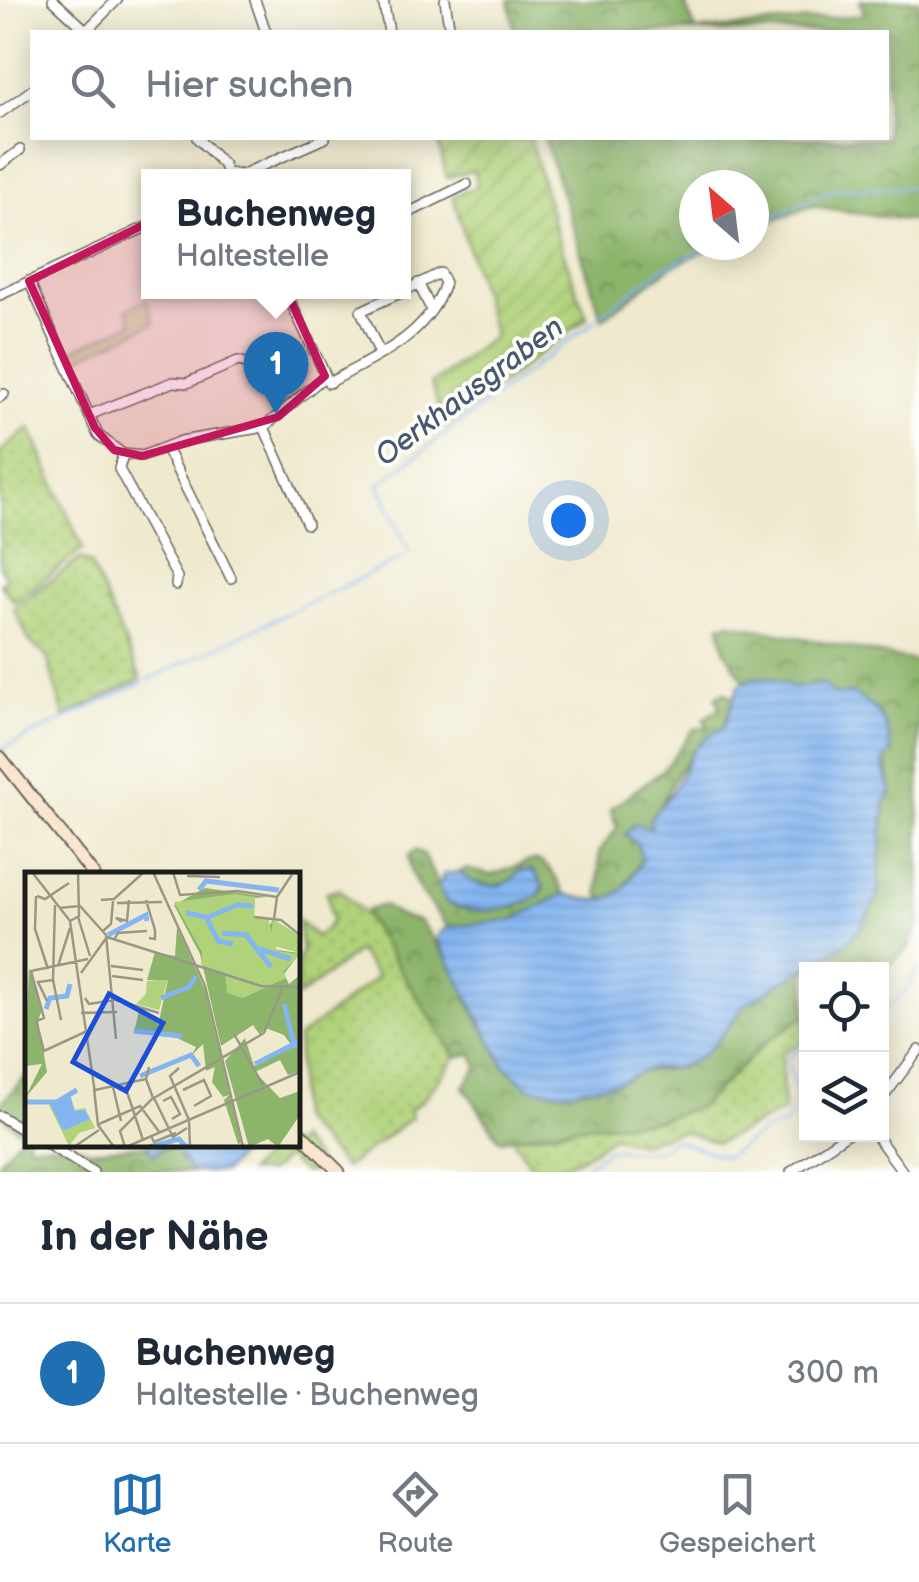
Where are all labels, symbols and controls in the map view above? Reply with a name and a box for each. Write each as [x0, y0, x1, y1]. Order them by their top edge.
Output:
search box [30, 30, 889, 140]
icon: search [65, 58, 120, 113]
text: Hier suchen [145, 63, 353, 108]
popup [141, 169, 411, 299]
north arrow [679, 170, 769, 260]
text: Buchenweg [176, 192, 376, 237]
text: Haltestelle [176, 237, 329, 276]
water label: Oerkhausgraben [368, 309, 571, 474]
pin: 1 [244, 332, 308, 414]
your location [543, 495, 594, 546]
inset map [25, 872, 300, 1147]
map controls [799, 962, 889, 1142]
button: locate [799, 962, 889, 1052]
button: layers [799, 1052, 889, 1142]
text: In der Nähe [40, 1212, 269, 1263]
text: Buchenweg [135, 1331, 336, 1376]
text: 1 [66, 1354, 79, 1393]
text: 300 m [787, 1354, 879, 1393]
text: Haltestelle · Buchenweg [135, 1376, 479, 1415]
tab: Karte [103, 1467, 171, 1560]
tab: Route [378, 1467, 453, 1560]
tab: Gespeichert [659, 1467, 816, 1560]

